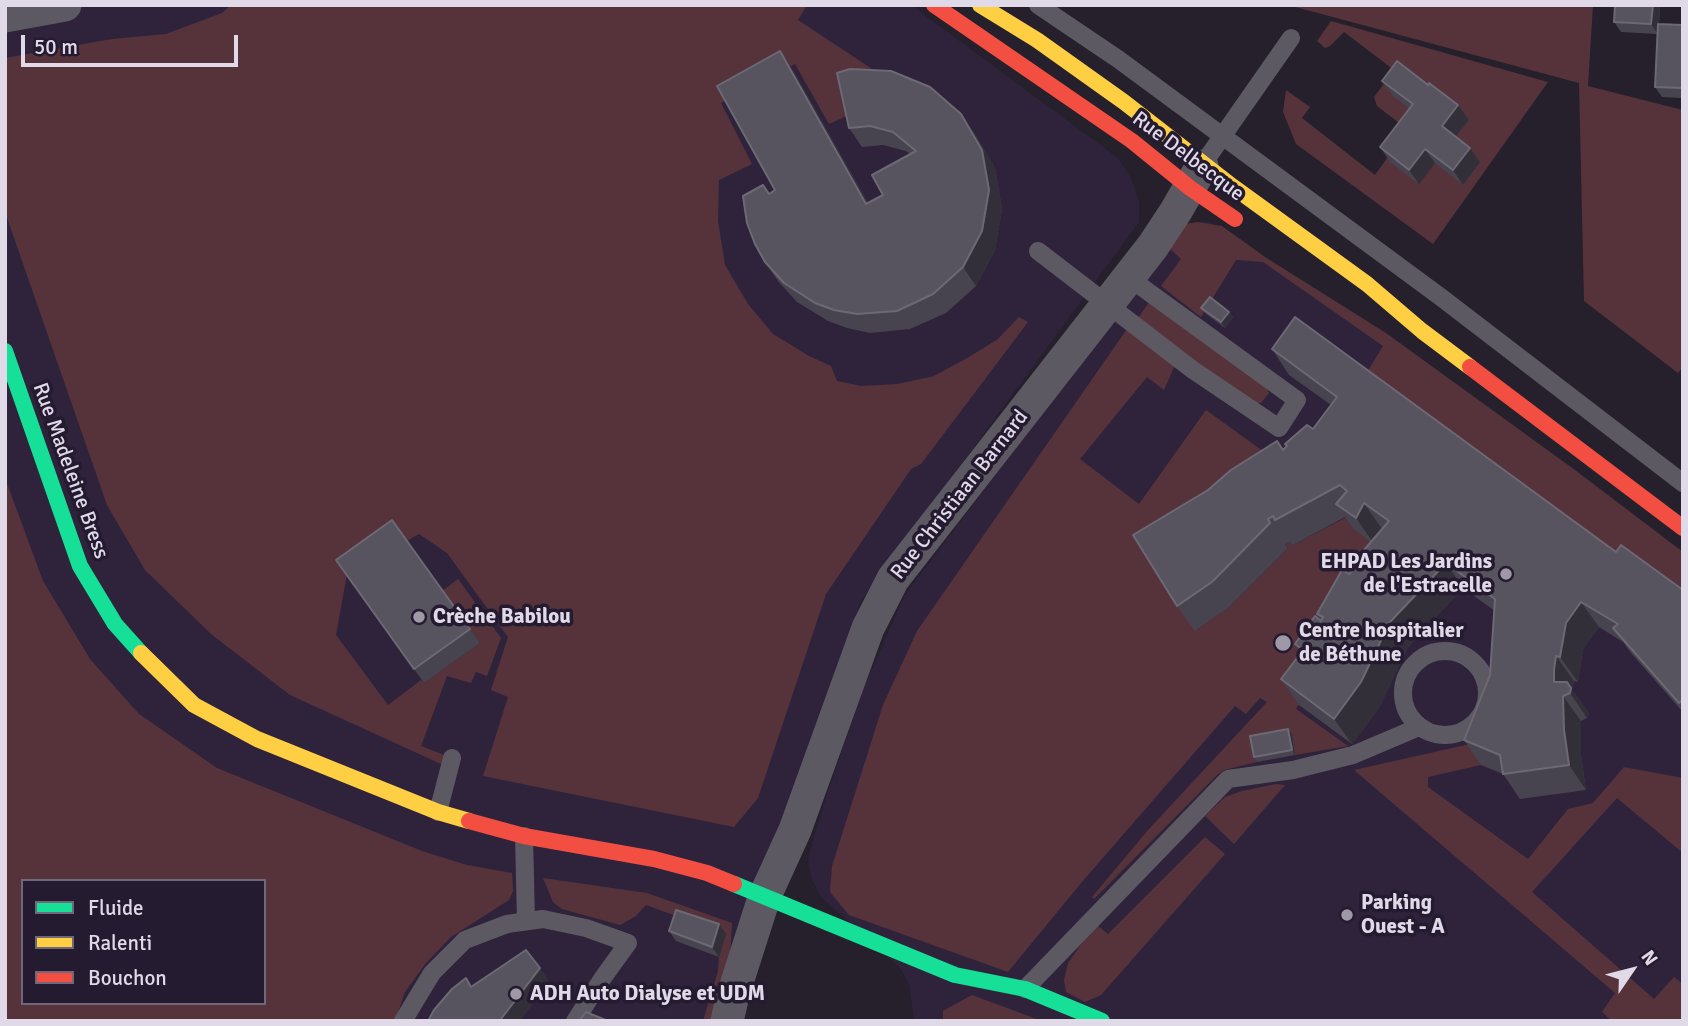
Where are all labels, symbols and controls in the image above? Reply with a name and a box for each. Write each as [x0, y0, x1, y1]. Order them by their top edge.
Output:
scale bar [24, 21, 242, 65]
text: 50 m [34, 34, 78, 60]
street label: Rue Delbecque [1127, 107, 1249, 207]
street label: Rue Madeleine Bress [26, 380, 114, 562]
street label: Rue Christiaan Barnard [886, 405, 1034, 585]
place label: EHPAD Les Jardins de l'Estracelle [1321, 549, 1492, 599]
marker: EHPAD Les Jardins de l'Estracelle [1498, 566, 1514, 582]
place label: Crèche Babilou [433, 604, 571, 630]
marker: Crèche Babilou [411, 609, 427, 625]
place label: Centre hospitalier de Béthune [1299, 618, 1464, 668]
marker: Centre hospitalier de Béthune [1273, 633, 1293, 653]
legend [21, 879, 266, 1005]
place label: Parking Ouest - A [1361, 890, 1445, 940]
text: Fluide [88, 895, 144, 921]
marker: Parking Ouest - A [1339, 907, 1355, 923]
text: Ralenti [88, 930, 152, 956]
north arrow [1597, 935, 1667, 1005]
text: N [1636, 946, 1663, 970]
text: Bouchon [88, 965, 167, 991]
place label: ADH Auto Dialyse et UDM [530, 981, 765, 1007]
marker: ADH Auto Dialyse et UDM [508, 986, 524, 1002]

